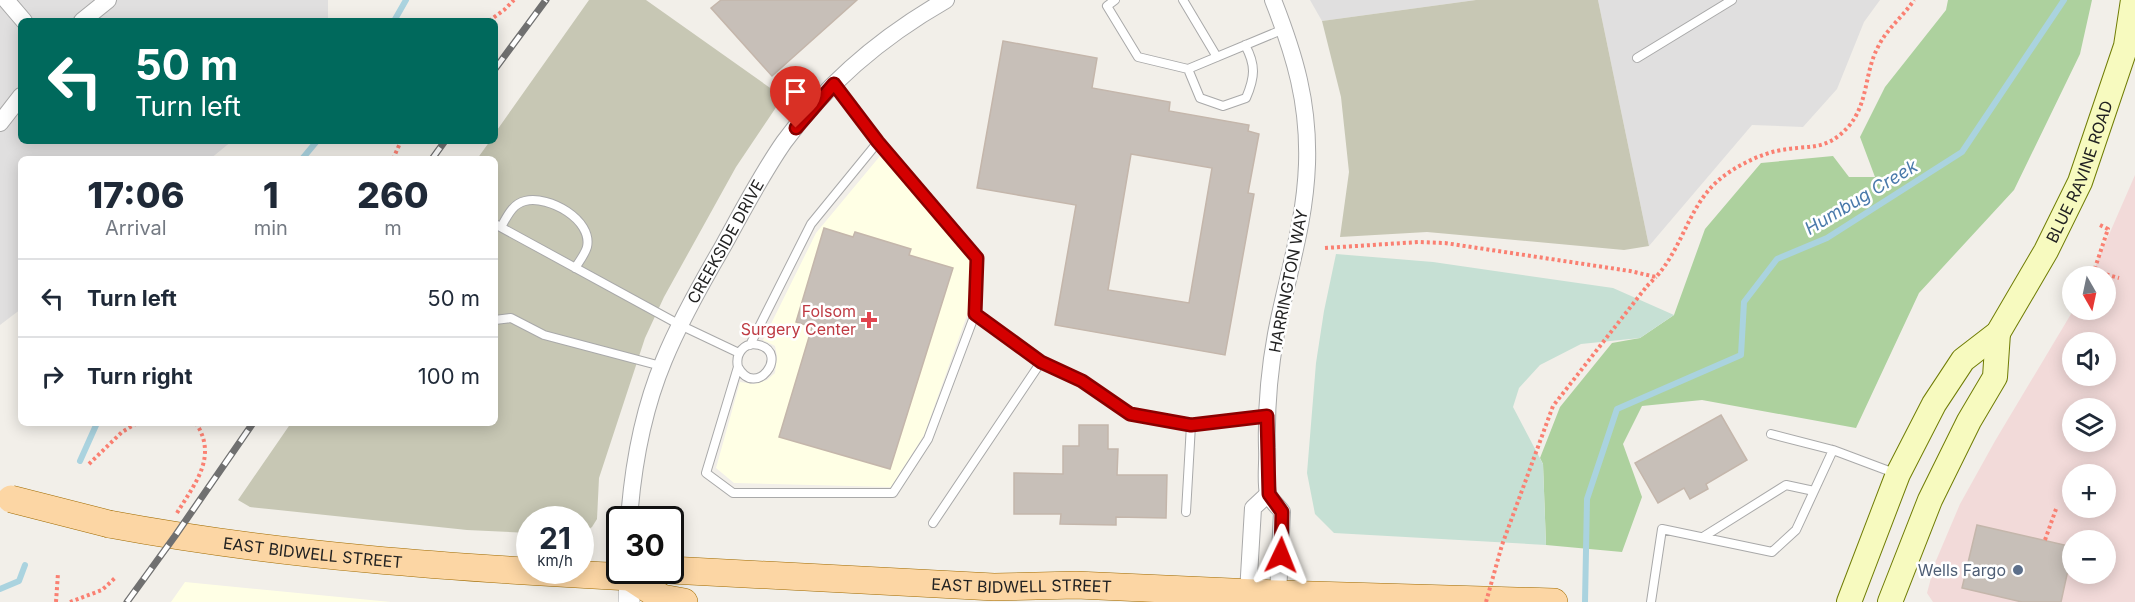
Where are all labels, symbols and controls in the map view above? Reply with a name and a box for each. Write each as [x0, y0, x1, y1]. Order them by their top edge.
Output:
text: 50 m [135, 39, 238, 90]
icon: left [36, 42, 114, 120]
pin [770, 66, 821, 128]
icon: arrive [779, 75, 812, 108]
text: Turn left [135, 90, 241, 123]
street label: BLUE RAVINE ROAD [2042, 98, 2117, 246]
water label: Humbug Creek [1801, 155, 1922, 239]
text: 17:06 [87, 173, 184, 217]
text: 1 [263, 173, 279, 217]
text: 260 [357, 173, 429, 217]
street label: CREEKSIDE DRIVE [683, 176, 768, 307]
street label: HARRINGTON WAY [1264, 208, 1312, 354]
text: Arrival [105, 216, 167, 240]
text: min [254, 216, 288, 240]
text: m [384, 216, 402, 240]
north arrow [2062, 266, 2116, 320]
map controls [2062, 266, 2116, 584]
icon: left [36, 282, 69, 315]
text: Turn left [87, 285, 177, 311]
text: 50 m [427, 285, 480, 311]
place label: Folsom Surgery Center [741, 301, 856, 339]
marker: Folsom Surgery Center [860, 311, 878, 329]
button: sound [2062, 332, 2116, 386]
icon: right [36, 360, 69, 393]
text: Turn right [87, 363, 193, 389]
text: 100 m [418, 363, 480, 389]
button: layers [2062, 398, 2116, 452]
button: + [2062, 464, 2116, 518]
speed limit sign: 30 [606, 506, 684, 584]
text: 21 [539, 520, 571, 556]
position arrow [1249, 523, 1313, 587]
button: − [2062, 530, 2116, 584]
street label: EAST BIDWELL STREET [222, 533, 404, 572]
text: km/h [537, 551, 573, 570]
place label: Wells Fargo [1918, 560, 2006, 580]
marker: Wells Fargo [2011, 563, 2025, 577]
street label: EAST BIDWELL STREET [931, 574, 1112, 597]

